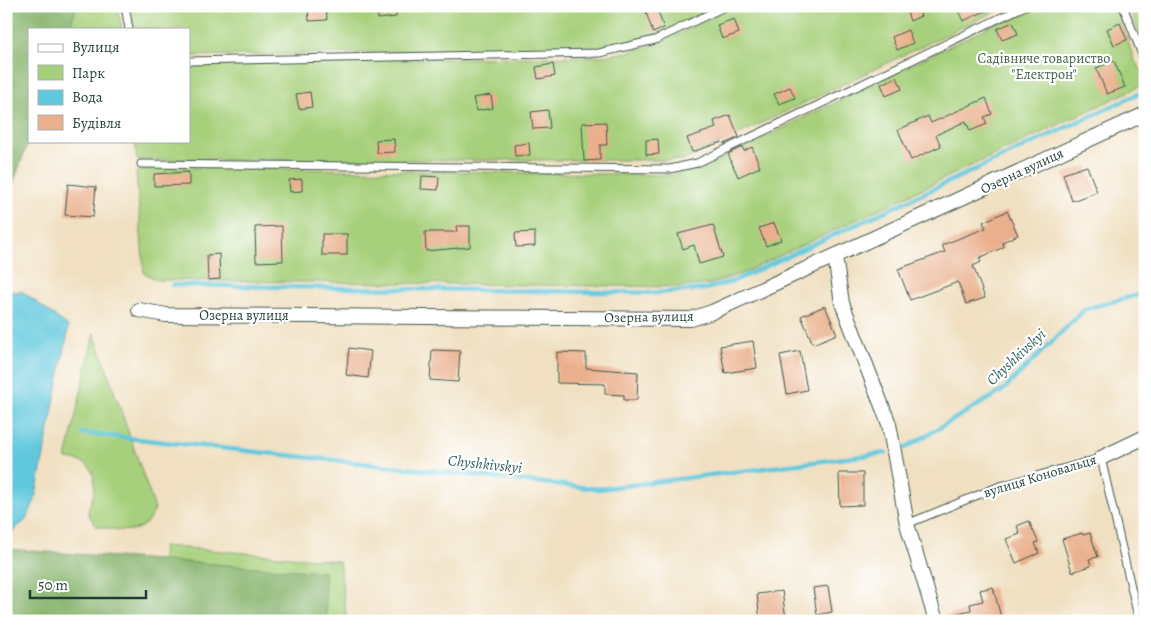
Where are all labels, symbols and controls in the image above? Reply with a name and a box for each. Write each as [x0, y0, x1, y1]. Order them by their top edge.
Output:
legend [28, 28, 190, 142]
text: Вулиця [72, 37, 119, 57]
park label: Садівниче товариство "Електрон" [978, 49, 1110, 84]
text: Парк [72, 63, 105, 83]
text: Вода [72, 87, 103, 107]
text: Будівля [72, 113, 121, 133]
street label: Озерна вулиця [977, 143, 1067, 199]
street label: Озерна вулиця [199, 306, 289, 325]
street label: Озерна вулиця [604, 307, 694, 327]
water label: Chyshkivskyi [982, 324, 1050, 390]
water label: Chyshkivskyi [447, 450, 523, 478]
street label: вулиця Коновальця [981, 450, 1099, 502]
scale bar [30, 567, 146, 599]
text: 50 m [38, 575, 68, 595]

